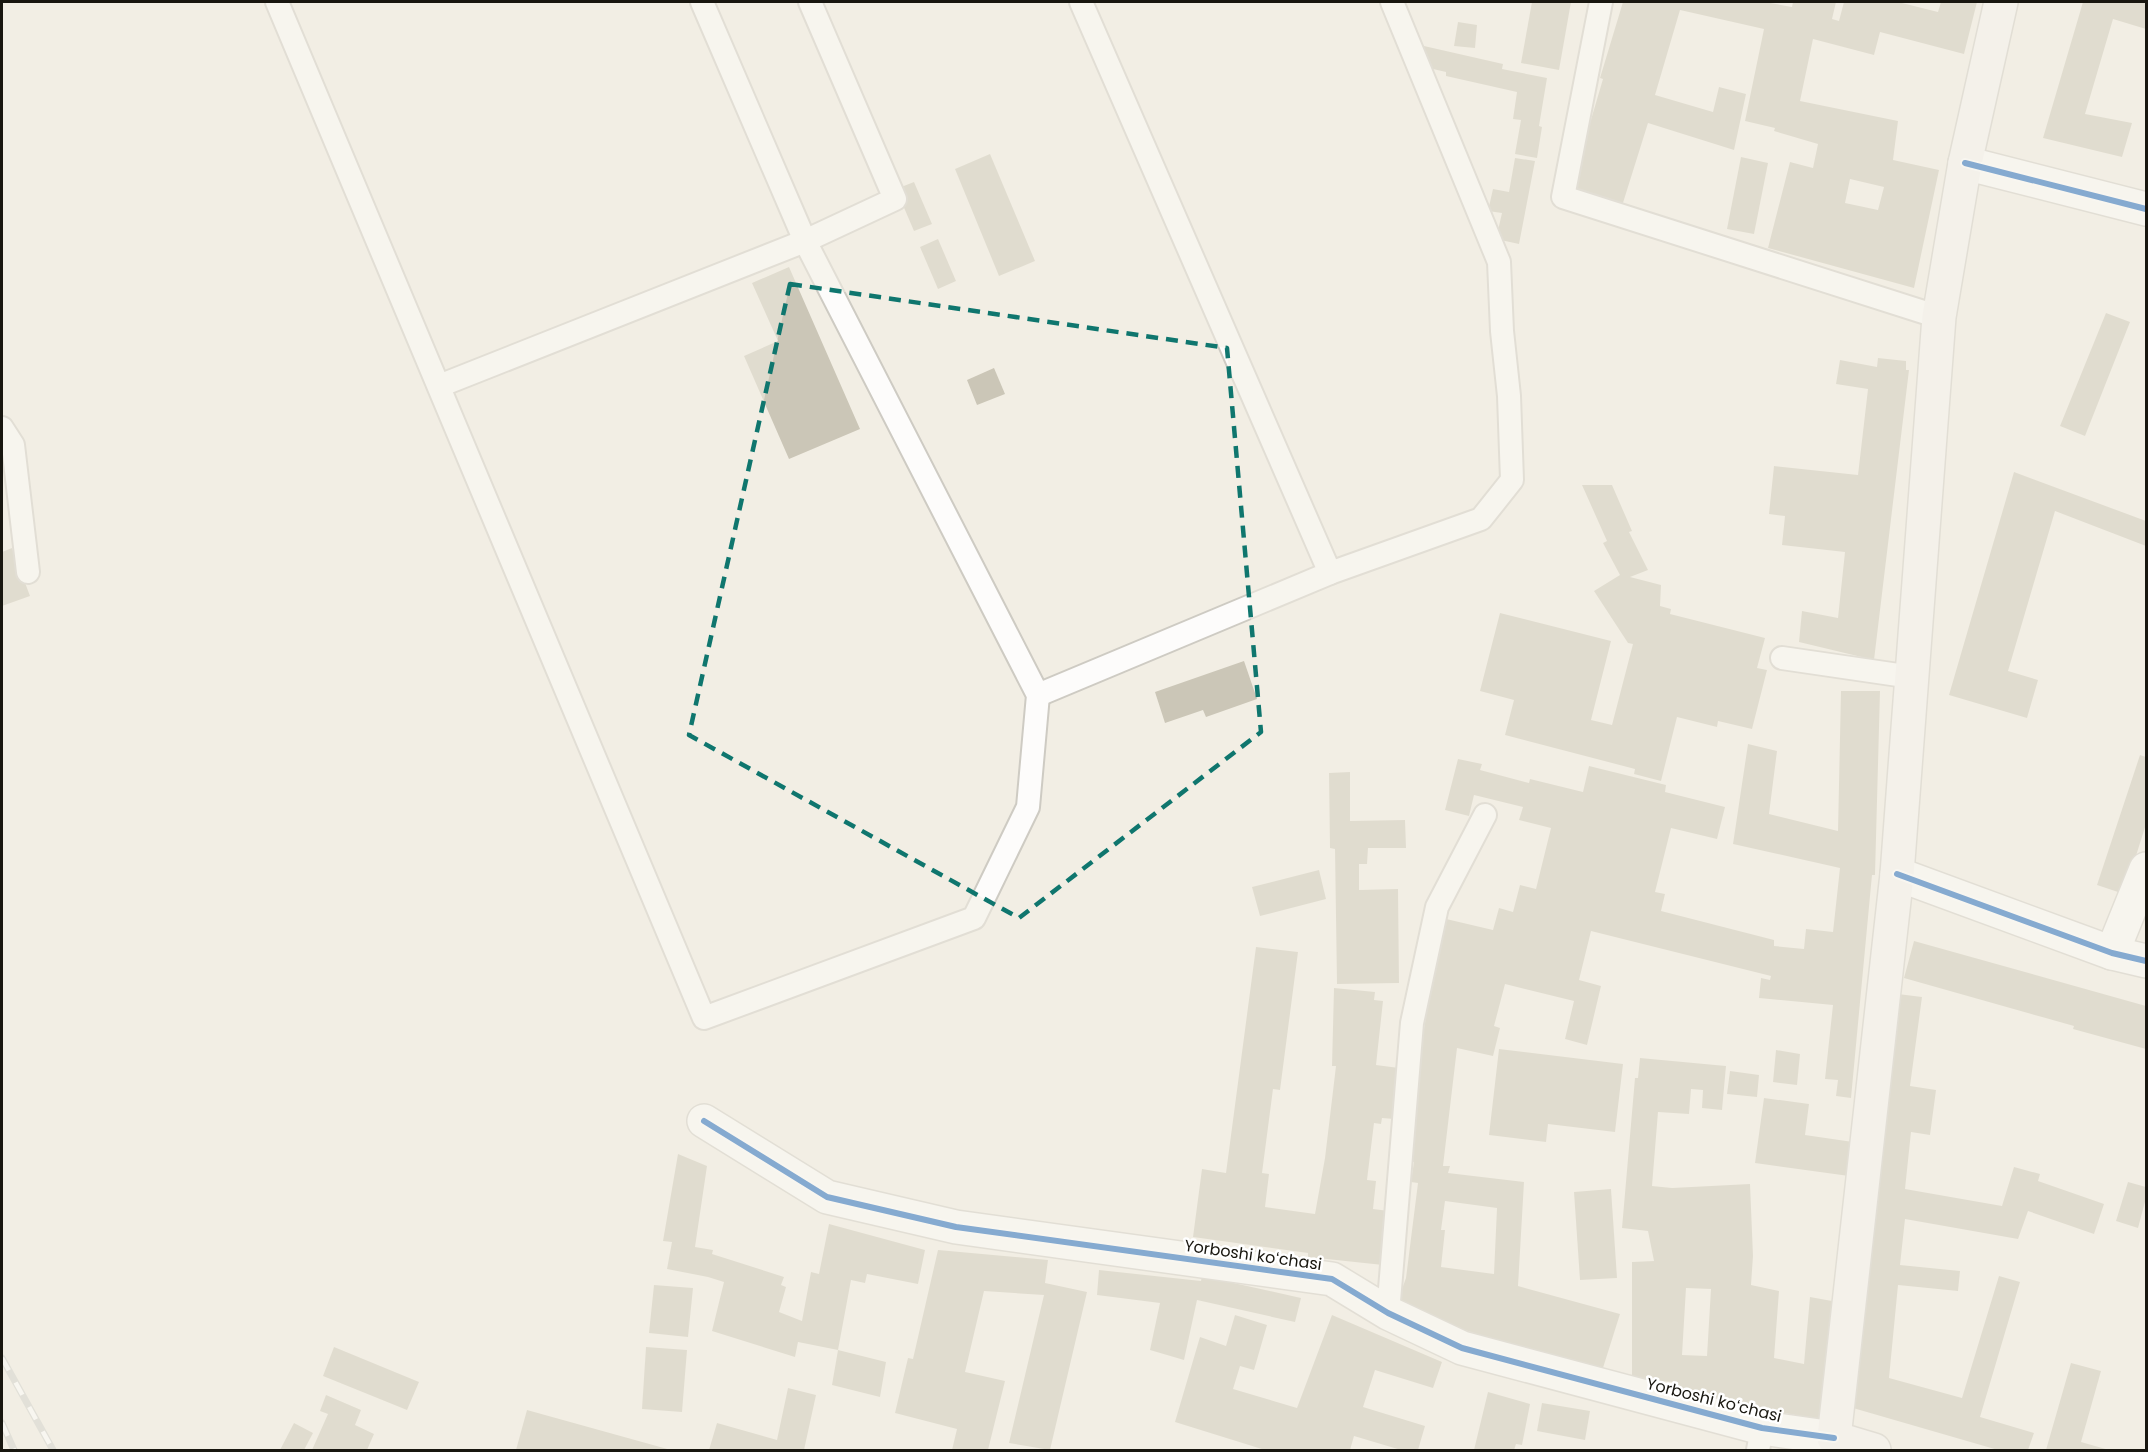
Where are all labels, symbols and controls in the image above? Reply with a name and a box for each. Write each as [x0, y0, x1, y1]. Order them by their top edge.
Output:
street label: Yorboshi koʻchasi [1183, 1234, 1323, 1276]
street label: Yorboshi koʻchasi [1644, 1372, 1784, 1428]

